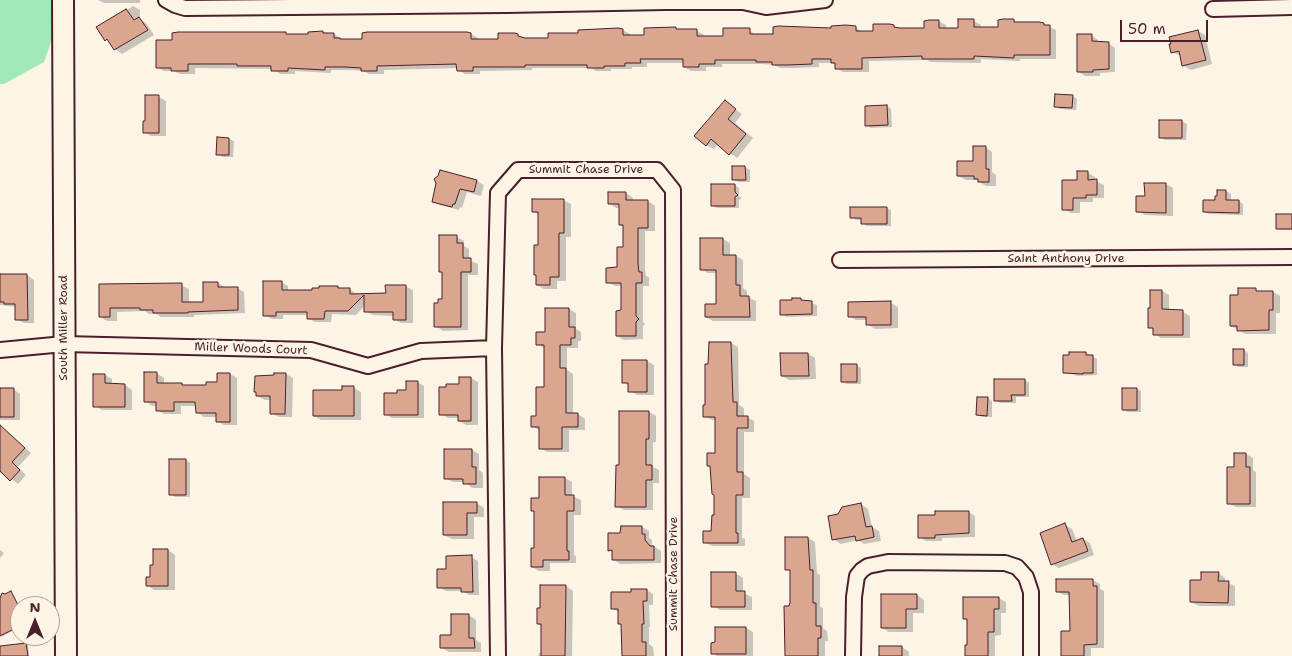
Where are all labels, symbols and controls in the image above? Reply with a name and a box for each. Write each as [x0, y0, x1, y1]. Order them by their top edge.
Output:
scale bar [1122, 10, 1210, 42]
text: 50 m [1128, 19, 1166, 39]
street label: Summit Chase Drive [529, 163, 643, 177]
street label: Saint Anthony Drive [1008, 252, 1124, 266]
street label: South Miller Road [57, 275, 71, 381]
street label: Miller Woods Court [194, 340, 308, 358]
street label: Summit Chase Drive [667, 517, 681, 631]
north arrow [10, 596, 60, 646]
text: N [29, 598, 41, 616]

